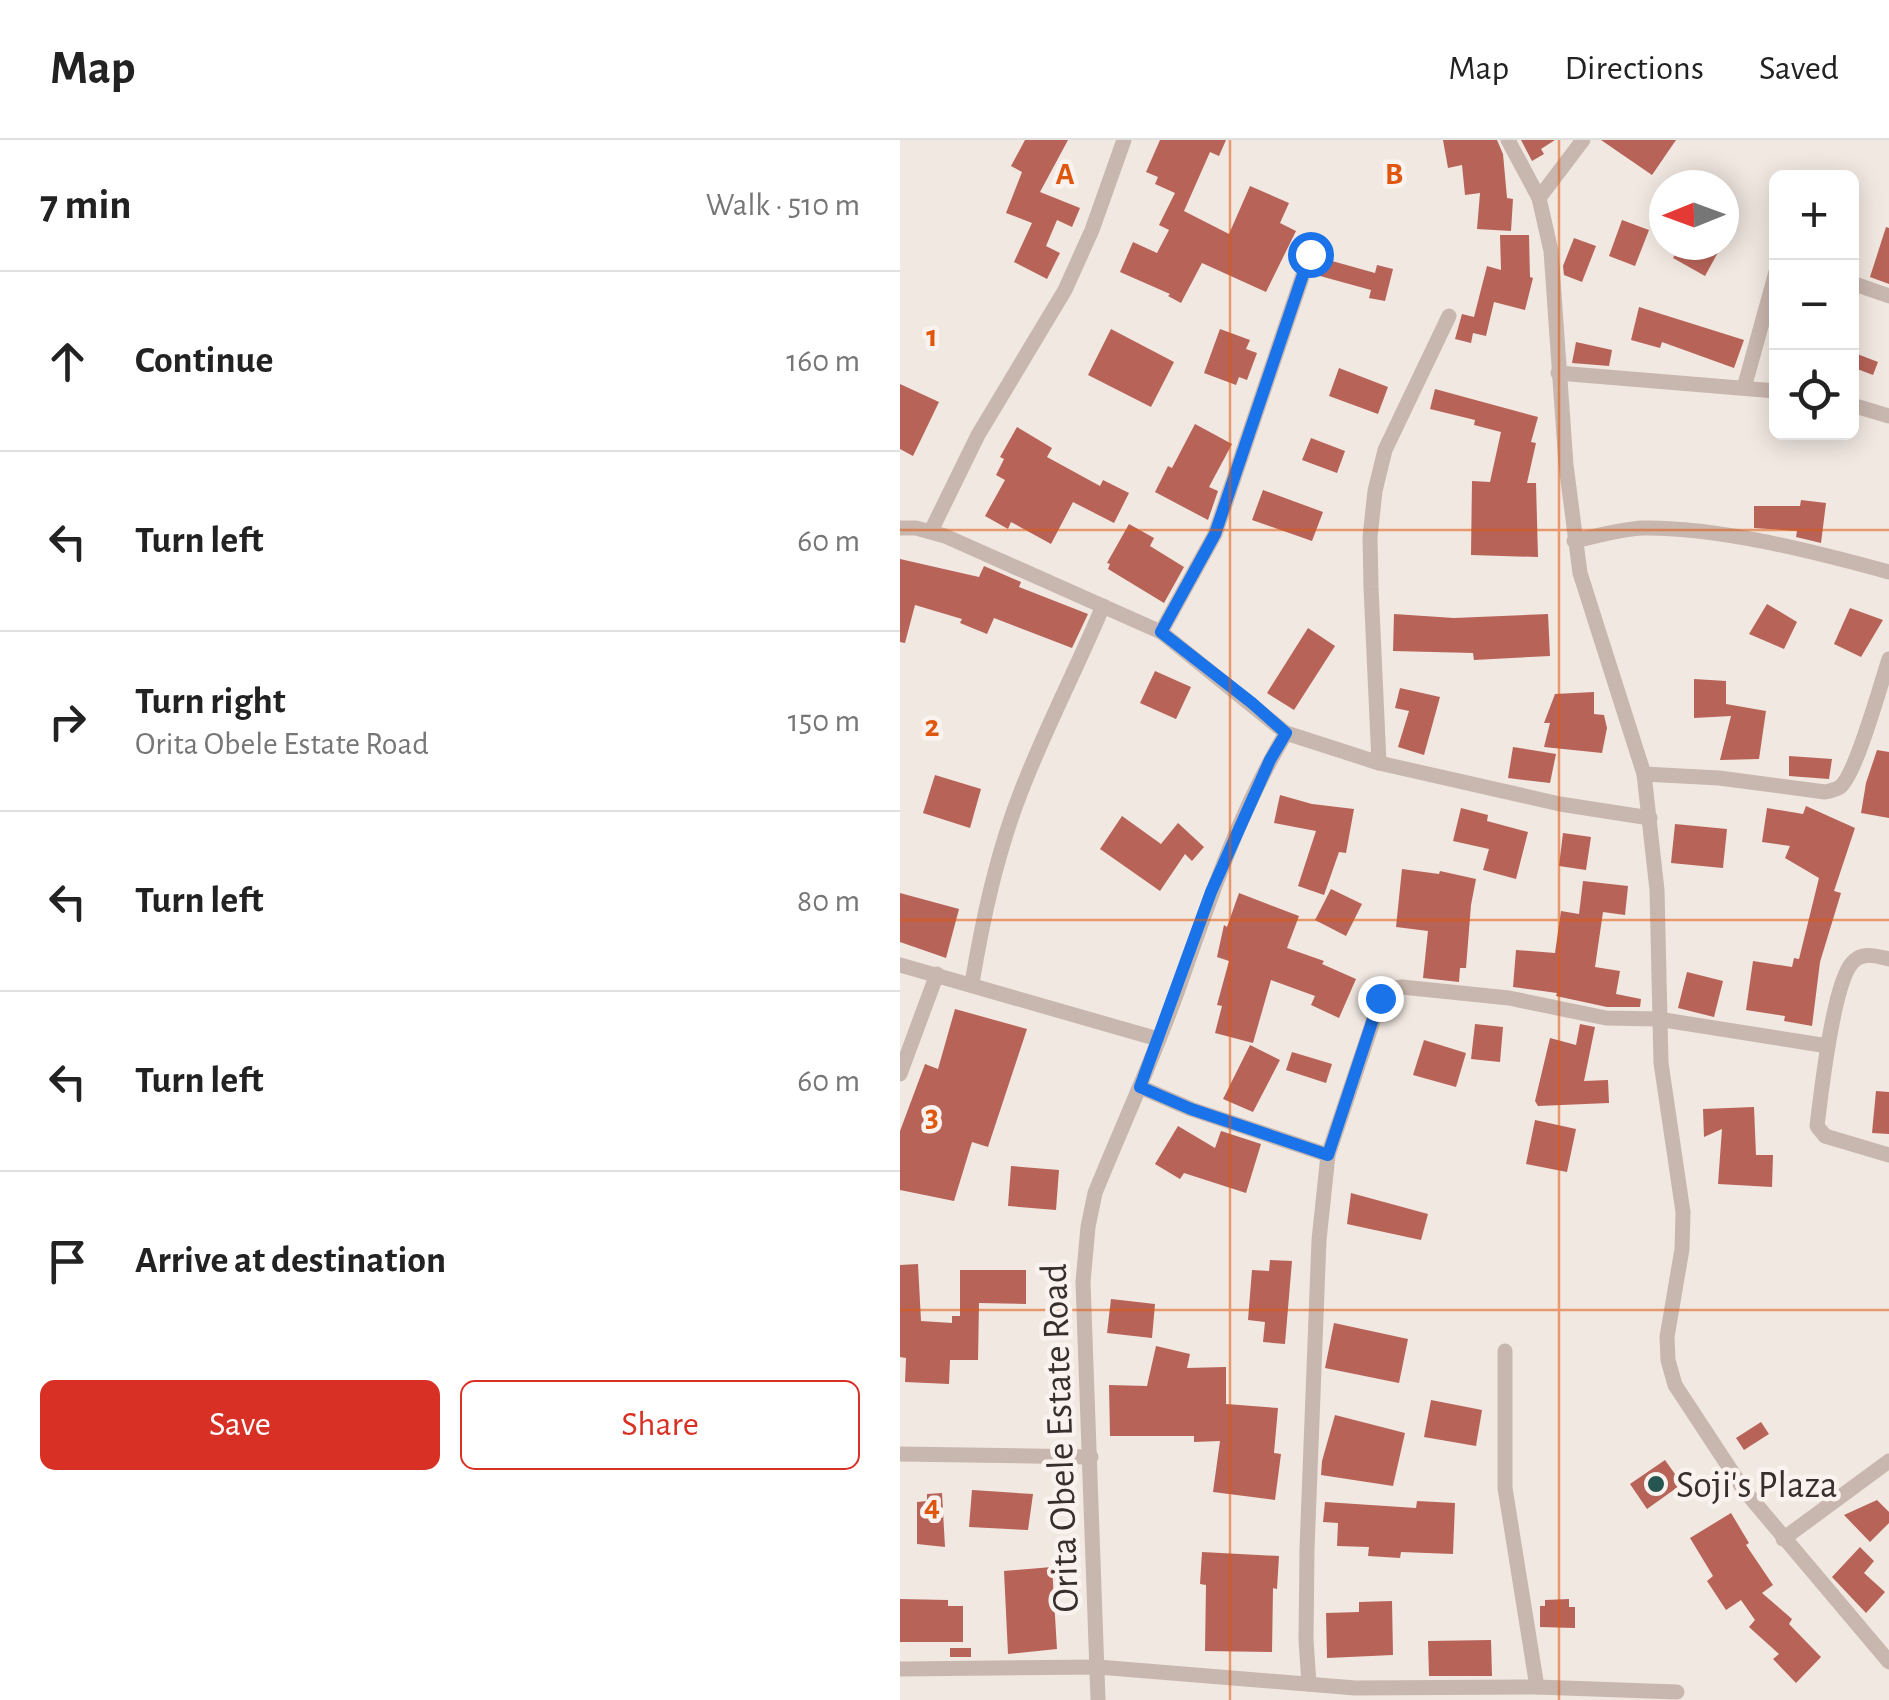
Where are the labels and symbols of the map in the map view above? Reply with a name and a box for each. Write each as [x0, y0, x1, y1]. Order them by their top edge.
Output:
text: A [1055, 158, 1075, 190]
text: B [1385, 158, 1403, 190]
north arrow [1649, 170, 1739, 260]
route start [1288, 232, 1334, 278]
text: 1 [926, 320, 938, 352]
text: 2 [924, 710, 940, 742]
route end [1358, 976, 1404, 1022]
text: 3 [925, 1100, 939, 1132]
street label: Orita Obele Estate Road [1036, 1263, 1086, 1613]
place label: Soji's Plaza [1676, 1467, 1838, 1505]
marker: Soji's Plaza [1645, 1473, 1667, 1495]
text: 4 [924, 1490, 940, 1522]

